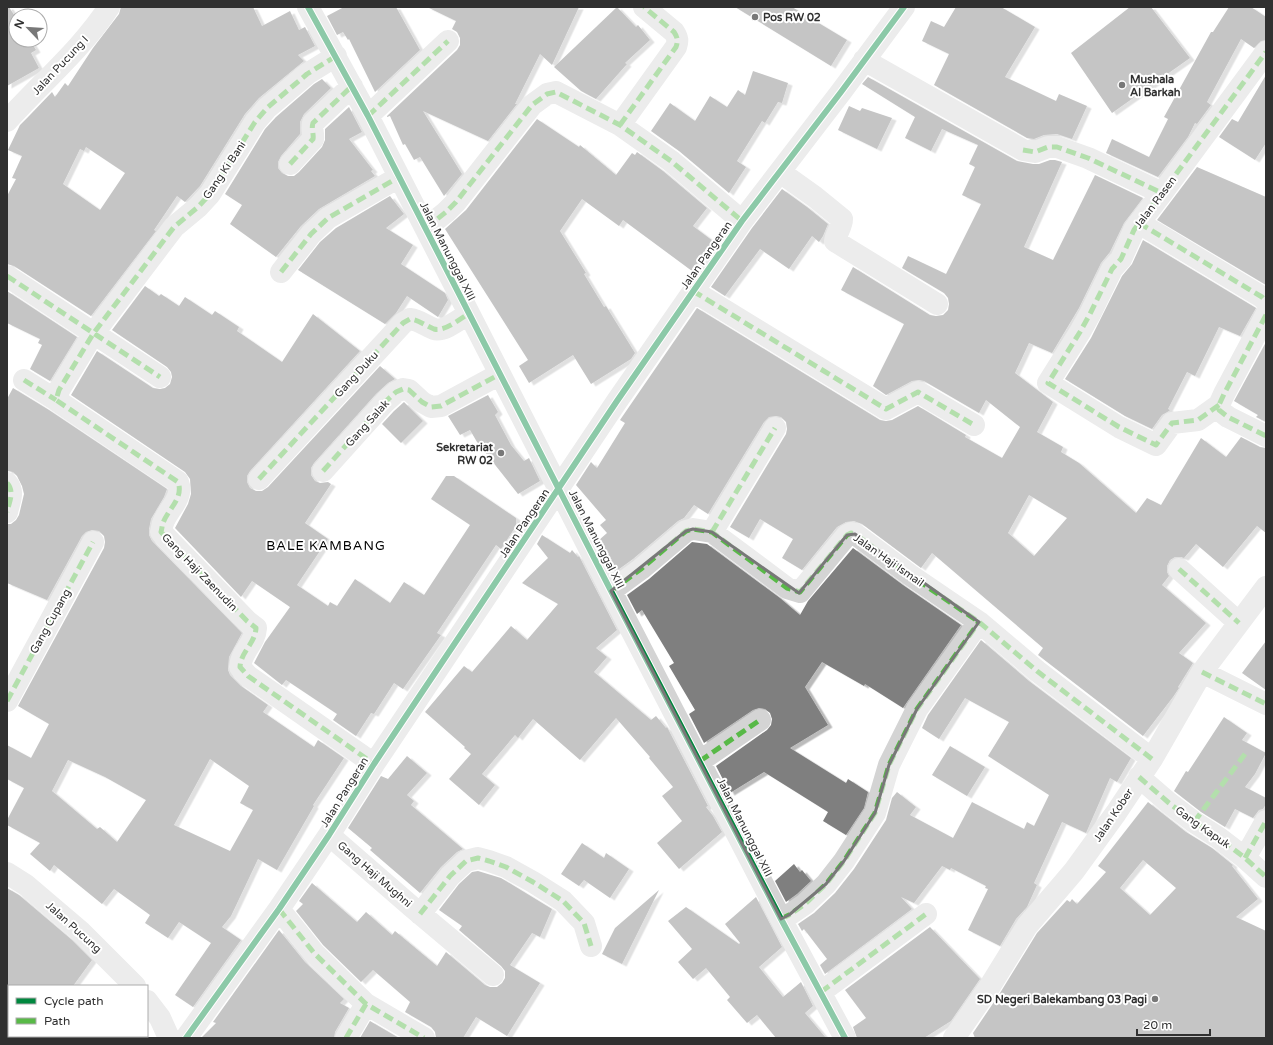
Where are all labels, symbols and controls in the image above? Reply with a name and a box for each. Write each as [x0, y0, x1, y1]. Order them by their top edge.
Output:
north arrow [8, 8, 48, 48]
place label: Pos RW 02 [763, 11, 821, 24]
marker: Pos RW 02 [750, 12, 760, 22]
text: N [12, 17, 27, 31]
street label: Jalan Pucung I [30, 33, 91, 98]
place label: Mushala Al Barkah [1130, 73, 1181, 99]
marker: Mushala Al Barkah [1117, 80, 1127, 90]
street label: Gang Ki Bani [200, 139, 249, 202]
street label: Jalan Rasen [1132, 174, 1179, 231]
street label: Jalan Manunggal XIII [417, 200, 478, 303]
street label: Jalan Pangeran [678, 219, 735, 292]
street label: Gang Duku [332, 348, 381, 400]
street label: Gang Salak [343, 397, 392, 450]
place label: Sekretariat RW 02 [436, 441, 494, 467]
marker: Sekretariat RW 02 [496, 448, 506, 458]
street label: Jalan Pangeran [497, 486, 552, 560]
street label: Jalan Manunggal XIII [566, 488, 627, 591]
street label: Gang Haji Zaenudin [159, 531, 240, 614]
street label: Jalan Haji Ismail [851, 531, 926, 589]
district label: BALE KAMBANG [266, 538, 386, 554]
street label: Gang Cupang [27, 587, 74, 656]
street label: Jalan Pangeran [318, 755, 371, 830]
street label: Jalan Manunggal XIII [714, 776, 775, 879]
street label: Jalan Kober [1091, 786, 1136, 844]
street label: Gang Kapuk [1173, 804, 1233, 851]
street label: Gang Haji Mughni [335, 839, 414, 910]
street label: Jalan Pucung [43, 899, 104, 956]
legend [8, 985, 148, 1037]
place label: SD Negeri Balekambang 03 Pagi [977, 993, 1147, 1007]
text: Cycle path [44, 994, 103, 1008]
marker: SD Negeri Balekambang 03 Pagi [1150, 994, 1160, 1004]
scale bar [1137, 1011, 1210, 1037]
text: Path [44, 1014, 70, 1028]
text: 20 m [1143, 1018, 1172, 1032]

